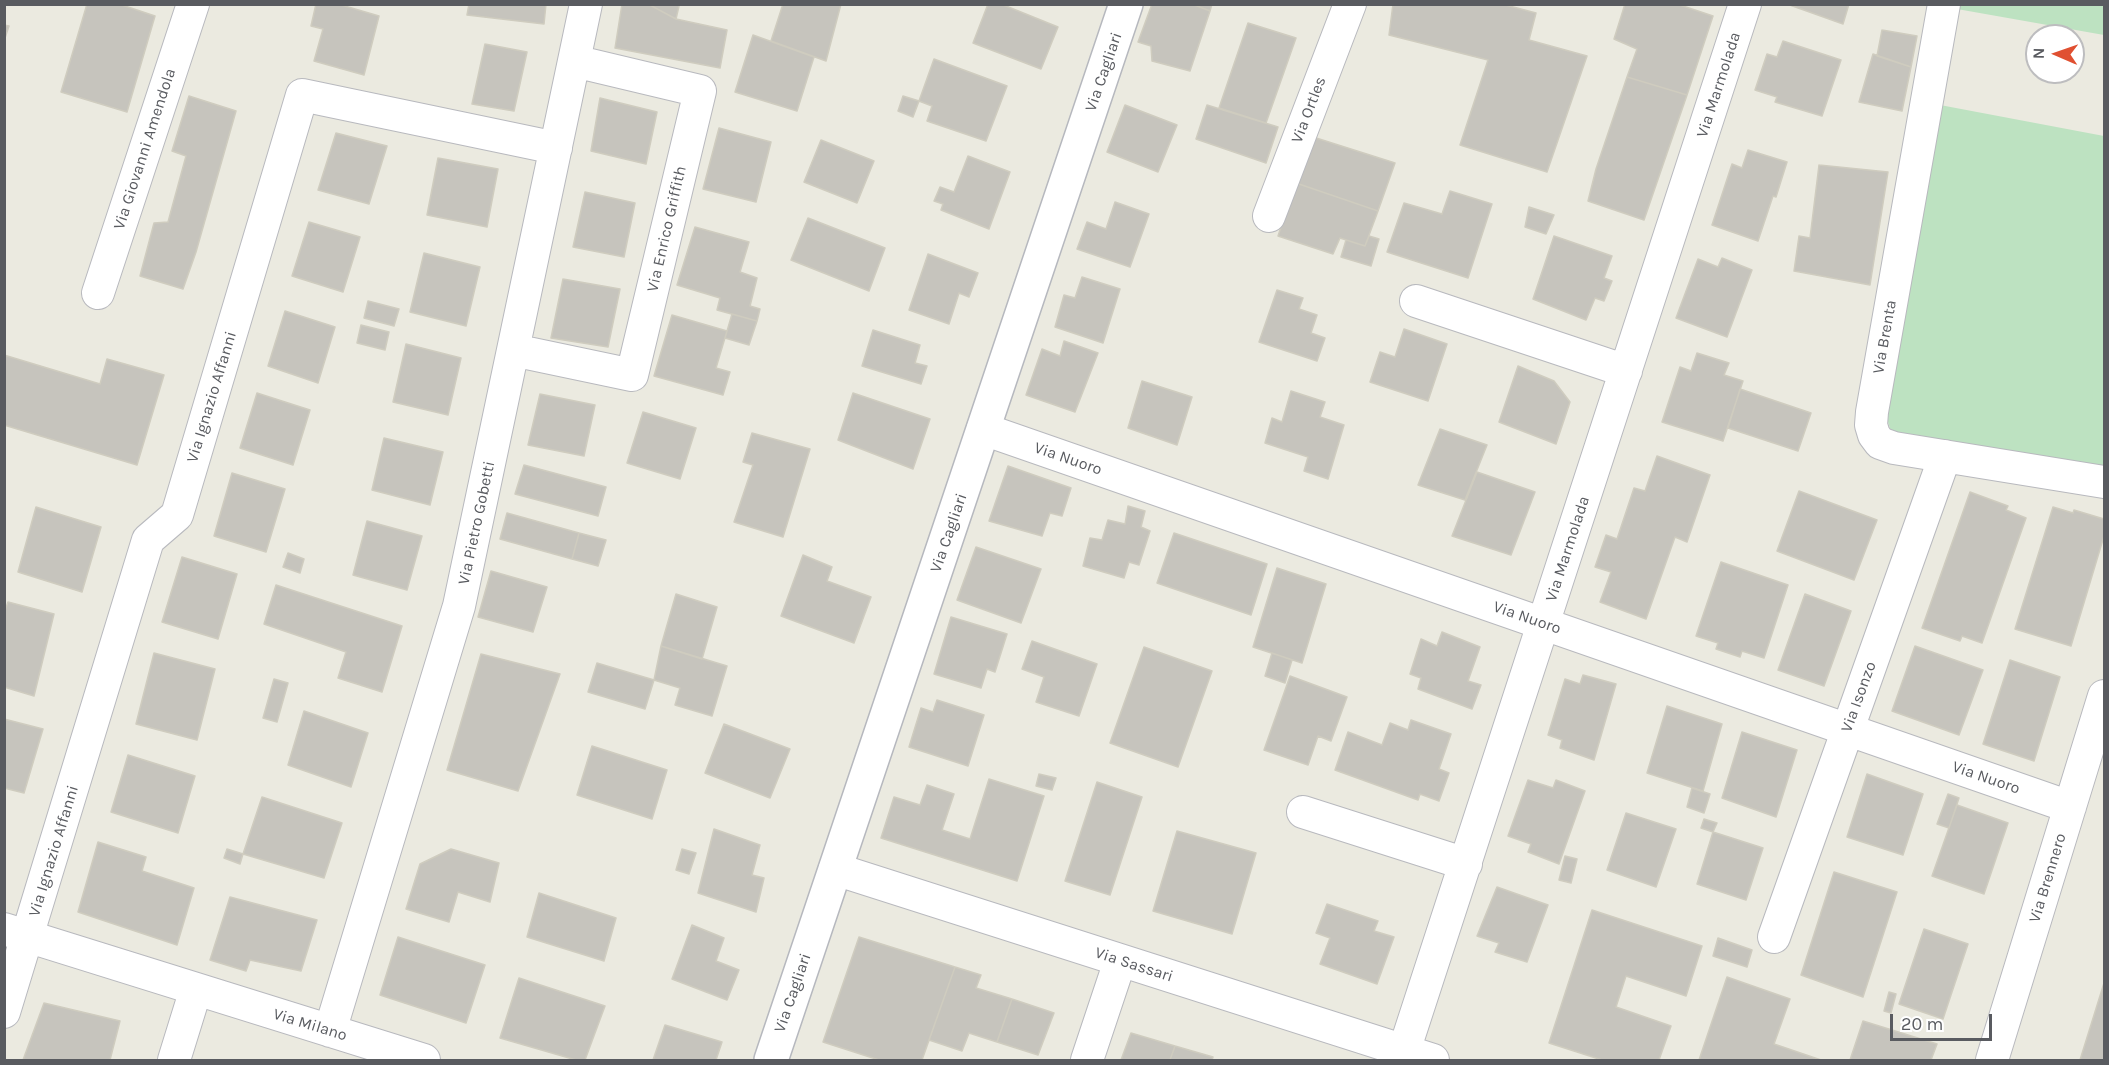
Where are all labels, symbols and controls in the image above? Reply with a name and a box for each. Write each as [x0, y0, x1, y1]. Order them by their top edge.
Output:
north arrow [2025, 24, 2085, 84]
street label: Via Cagliari [1081, 30, 1127, 114]
street label: Via Marmolada [1693, 30, 1745, 140]
text: N [2029, 47, 2048, 60]
street label: Via Giovanni Amendola [110, 66, 180, 232]
street label: Via Ortles [1288, 74, 1330, 146]
street label: Via Enrico Griffith [643, 164, 691, 294]
street label: Via Brenta [1869, 299, 1901, 375]
street label: Via Ignazio Affanni [183, 329, 241, 465]
street label: Via Nuoro [1032, 438, 1104, 480]
street label: Via Pietro Gobetti [455, 459, 499, 587]
street label: Via Cagliari [926, 491, 972, 575]
street label: Via Marmolada [1542, 494, 1594, 604]
street label: Via Nuoro [1491, 597, 1563, 639]
street label: Via Isonzo [1837, 659, 1881, 735]
street label: Via Nuoro [1950, 757, 2022, 799]
street label: Via Ignazio Affanni [25, 783, 83, 919]
street label: Via Brennero [2025, 831, 2071, 925]
street label: Via Sassari [1093, 943, 1175, 987]
street label: Via Cagliari [770, 951, 816, 1035]
scale bar [1893, 1002, 1995, 1040]
street label: Via Milano [271, 1005, 349, 1045]
text: 20 m [1901, 1013, 1943, 1035]

